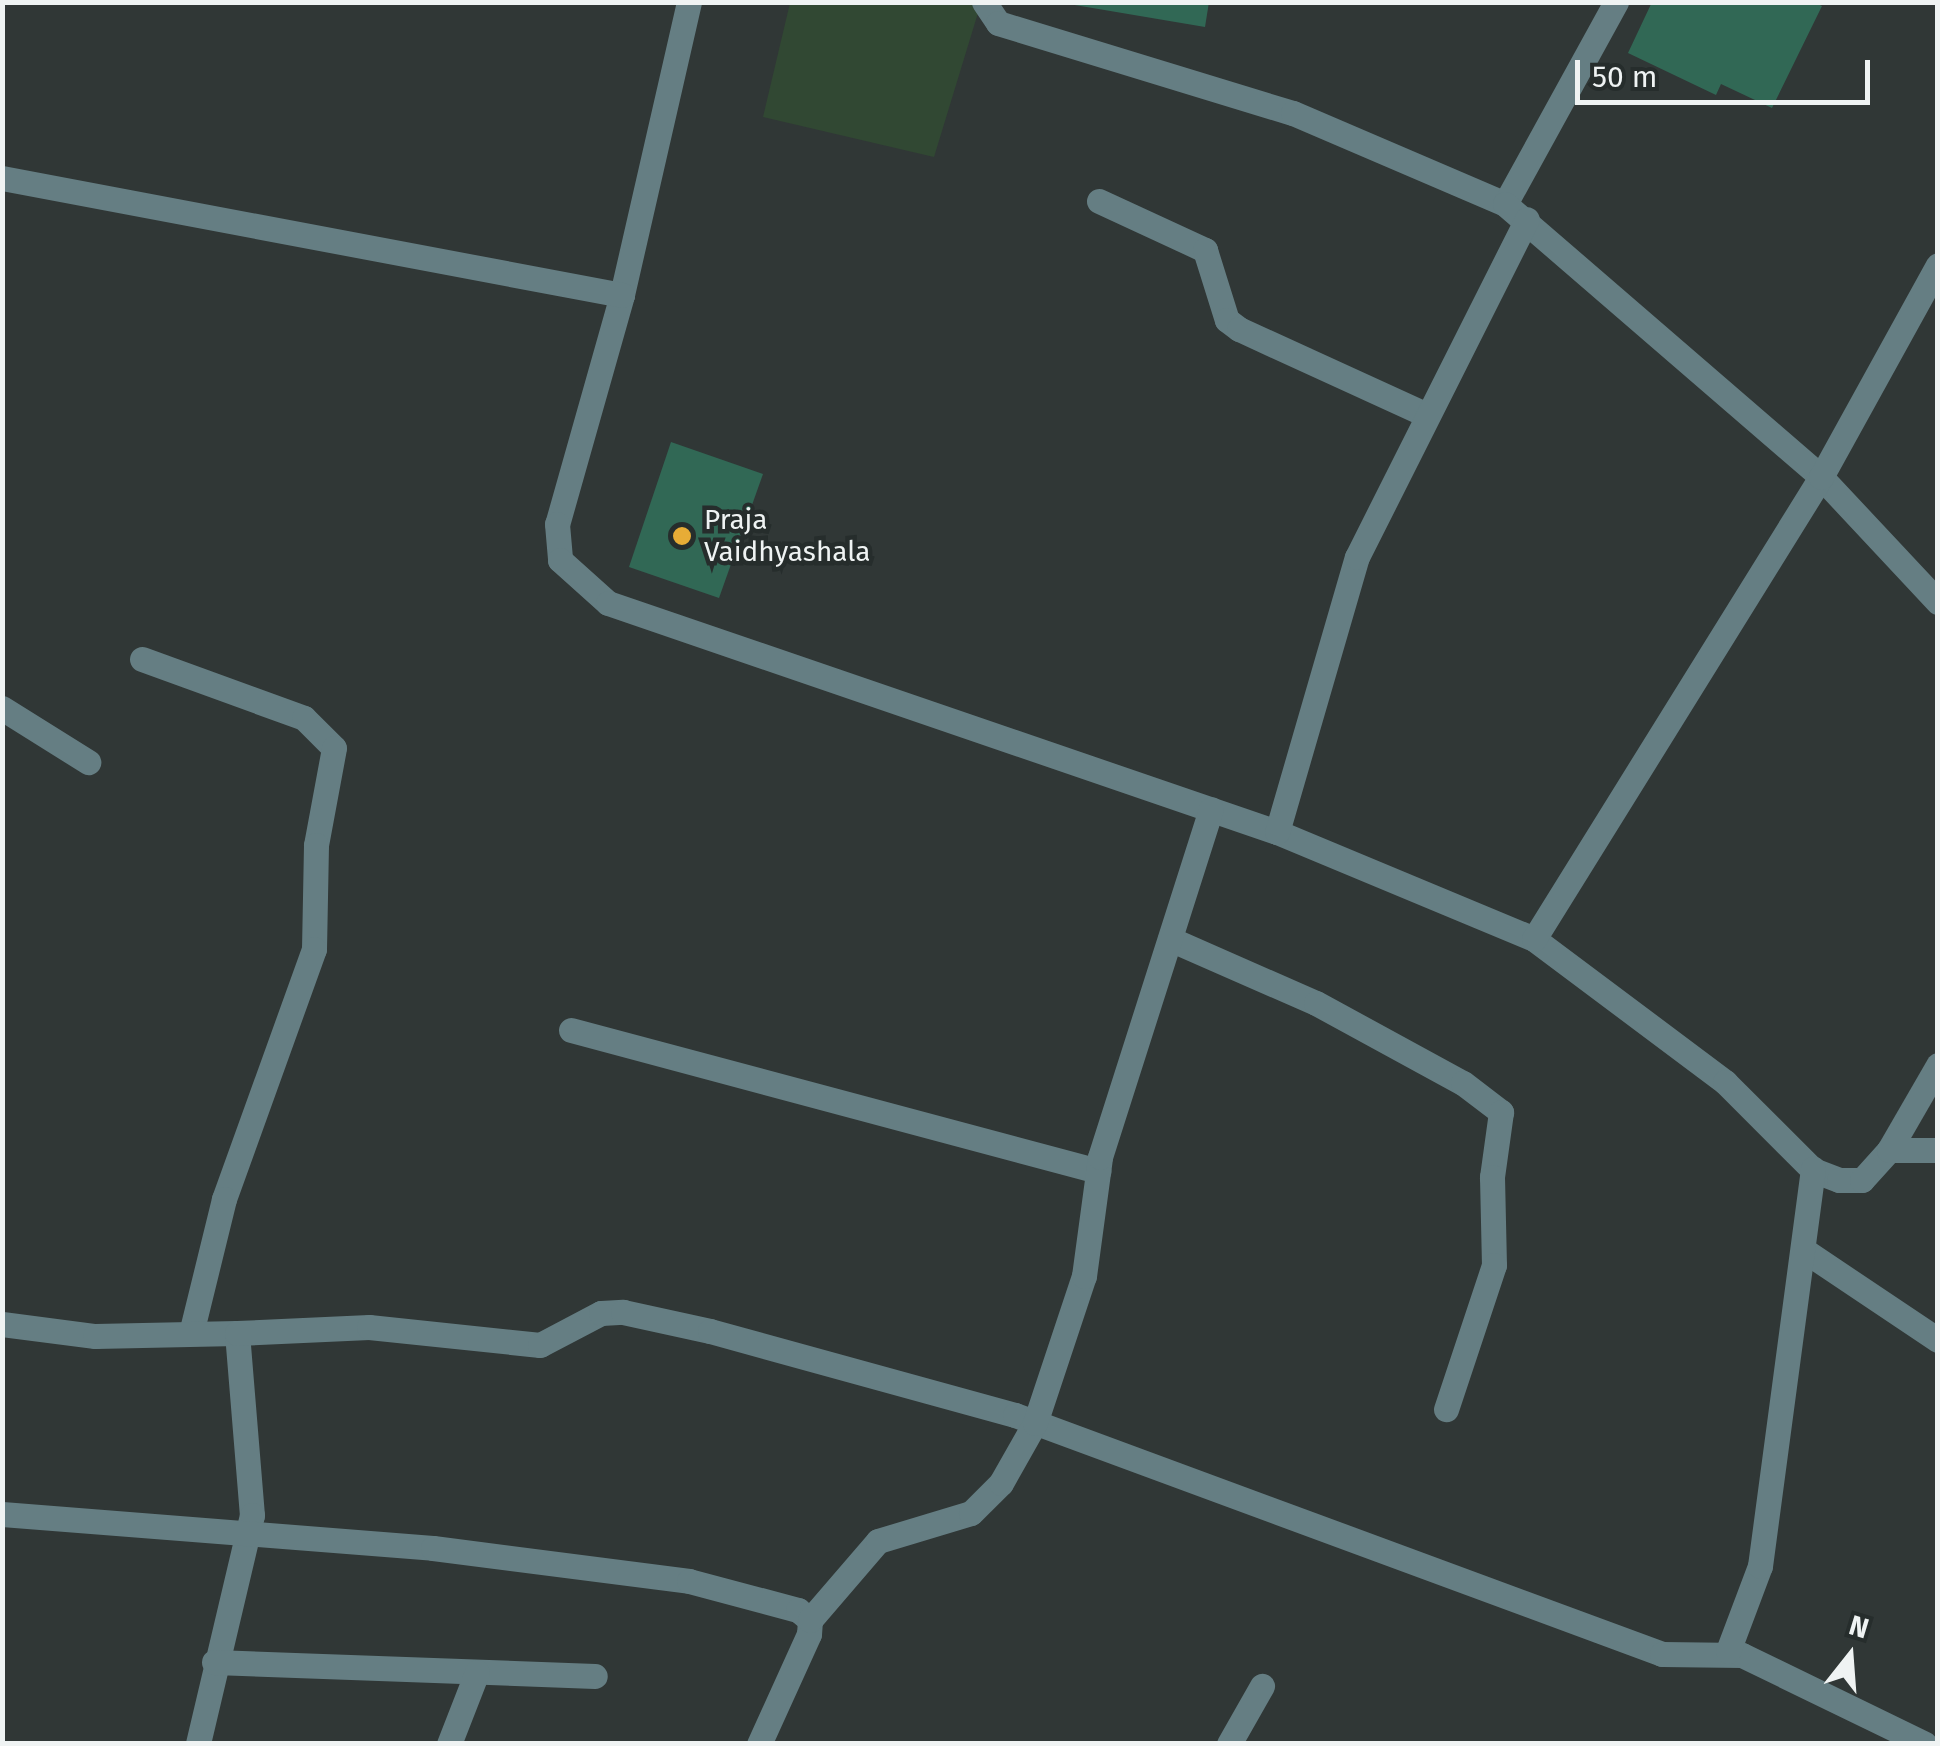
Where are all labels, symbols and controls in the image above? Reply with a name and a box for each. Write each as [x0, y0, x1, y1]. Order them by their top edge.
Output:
scale bar [1580, 40, 1875, 102]
text: 50 m [1592, 59, 1657, 95]
place label: Praja Vaidhyashala [704, 503, 871, 569]
marker: Praja Vaidhyashala [669, 523, 695, 549]
north arrow [1800, 1606, 1900, 1706]
text: N [1845, 1608, 1873, 1645]

